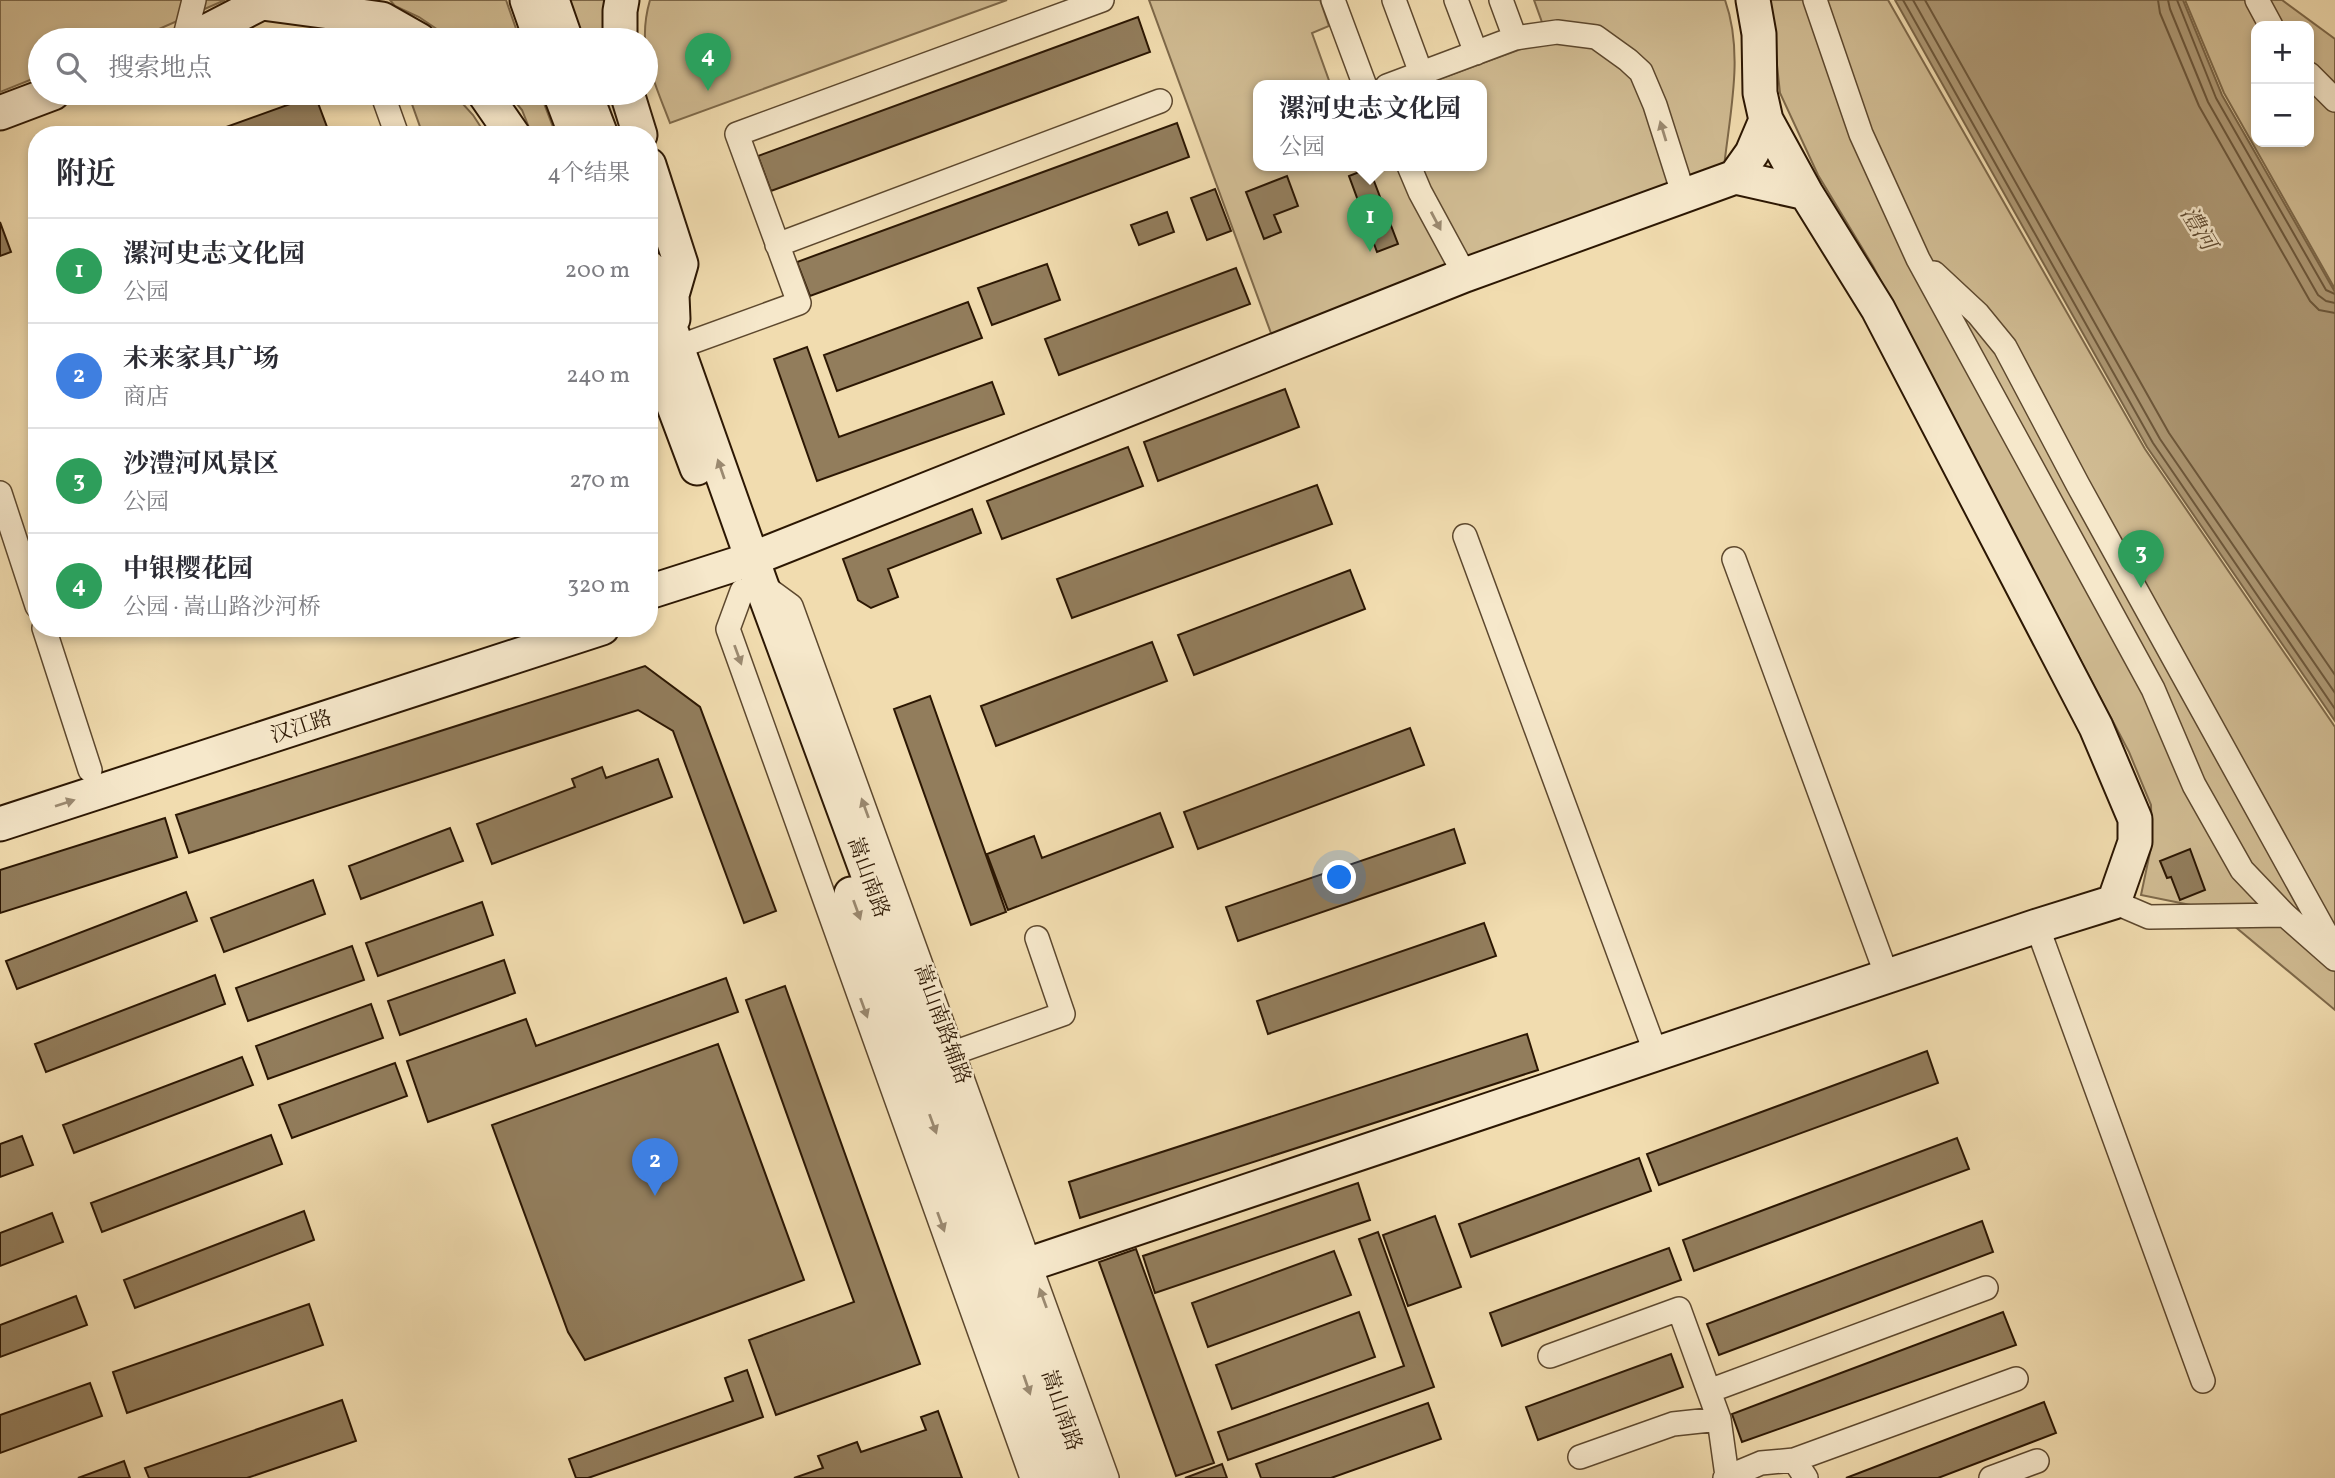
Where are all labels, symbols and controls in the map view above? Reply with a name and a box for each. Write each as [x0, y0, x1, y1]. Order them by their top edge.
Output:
map controls [2251, 21, 2314, 147]
button: + [2251, 21, 2314, 84]
search box [28, 28, 658, 105]
pin: 4 [685, 33, 731, 91]
icon: search [52, 48, 90, 86]
text: 搜索地点 [108, 51, 212, 87]
popup [1253, 80, 1487, 171]
button: − [2251, 84, 2314, 147]
text: 漯河史志文化园 [1279, 92, 1461, 128]
one-way arrow [1657, 120, 1668, 141]
text: 公园 [1279, 132, 1325, 164]
text: 附近 [56, 154, 116, 196]
text: 4个结果 [547, 158, 630, 190]
pin: 1 [1347, 194, 1393, 252]
water label: 澧河 [2172, 201, 2225, 260]
one-way arrow [1430, 211, 1441, 231]
text: 漯河史志文化园 [123, 237, 305, 273]
text: 1 [74, 255, 84, 287]
text: 200 m [565, 255, 630, 287]
text: 公园 [123, 277, 169, 309]
text: 未来家具广场 [123, 342, 279, 378]
text: 2 [73, 360, 85, 392]
text: 240 m [566, 360, 630, 392]
text: 商店 [123, 382, 169, 414]
text: 沙澧河风景区 [123, 447, 279, 483]
one-way arrow [715, 459, 726, 480]
text: 3 [73, 465, 85, 497]
text: 270 m [569, 465, 630, 497]
text: 公园 [123, 487, 169, 519]
pin: 3 [2118, 530, 2164, 588]
text: 中银樱花园 [123, 552, 253, 588]
text: 4 [72, 570, 86, 602]
text: 320 m [567, 570, 630, 602]
text: 公园 · 嵩山路沙河桥 [123, 592, 321, 624]
one-way arrow [733, 645, 744, 666]
street label: 汉江路 [267, 704, 336, 751]
one-way arrow [55, 797, 76, 807]
one-way arrow [859, 798, 870, 819]
street label: 嵩山南路 [840, 833, 896, 922]
your location [1322, 860, 1356, 894]
one-way arrow [851, 900, 862, 921]
street label: 嵩山南路辅路 [906, 960, 977, 1089]
one-way arrow [859, 997, 870, 1018]
one-way arrow [928, 1114, 939, 1135]
pin: 2 [632, 1138, 678, 1196]
one-way arrow [936, 1211, 947, 1232]
one-way arrow [1037, 1288, 1048, 1309]
street label: 嵩山南路 [1033, 1366, 1088, 1455]
one-way arrow [1022, 1374, 1033, 1395]

